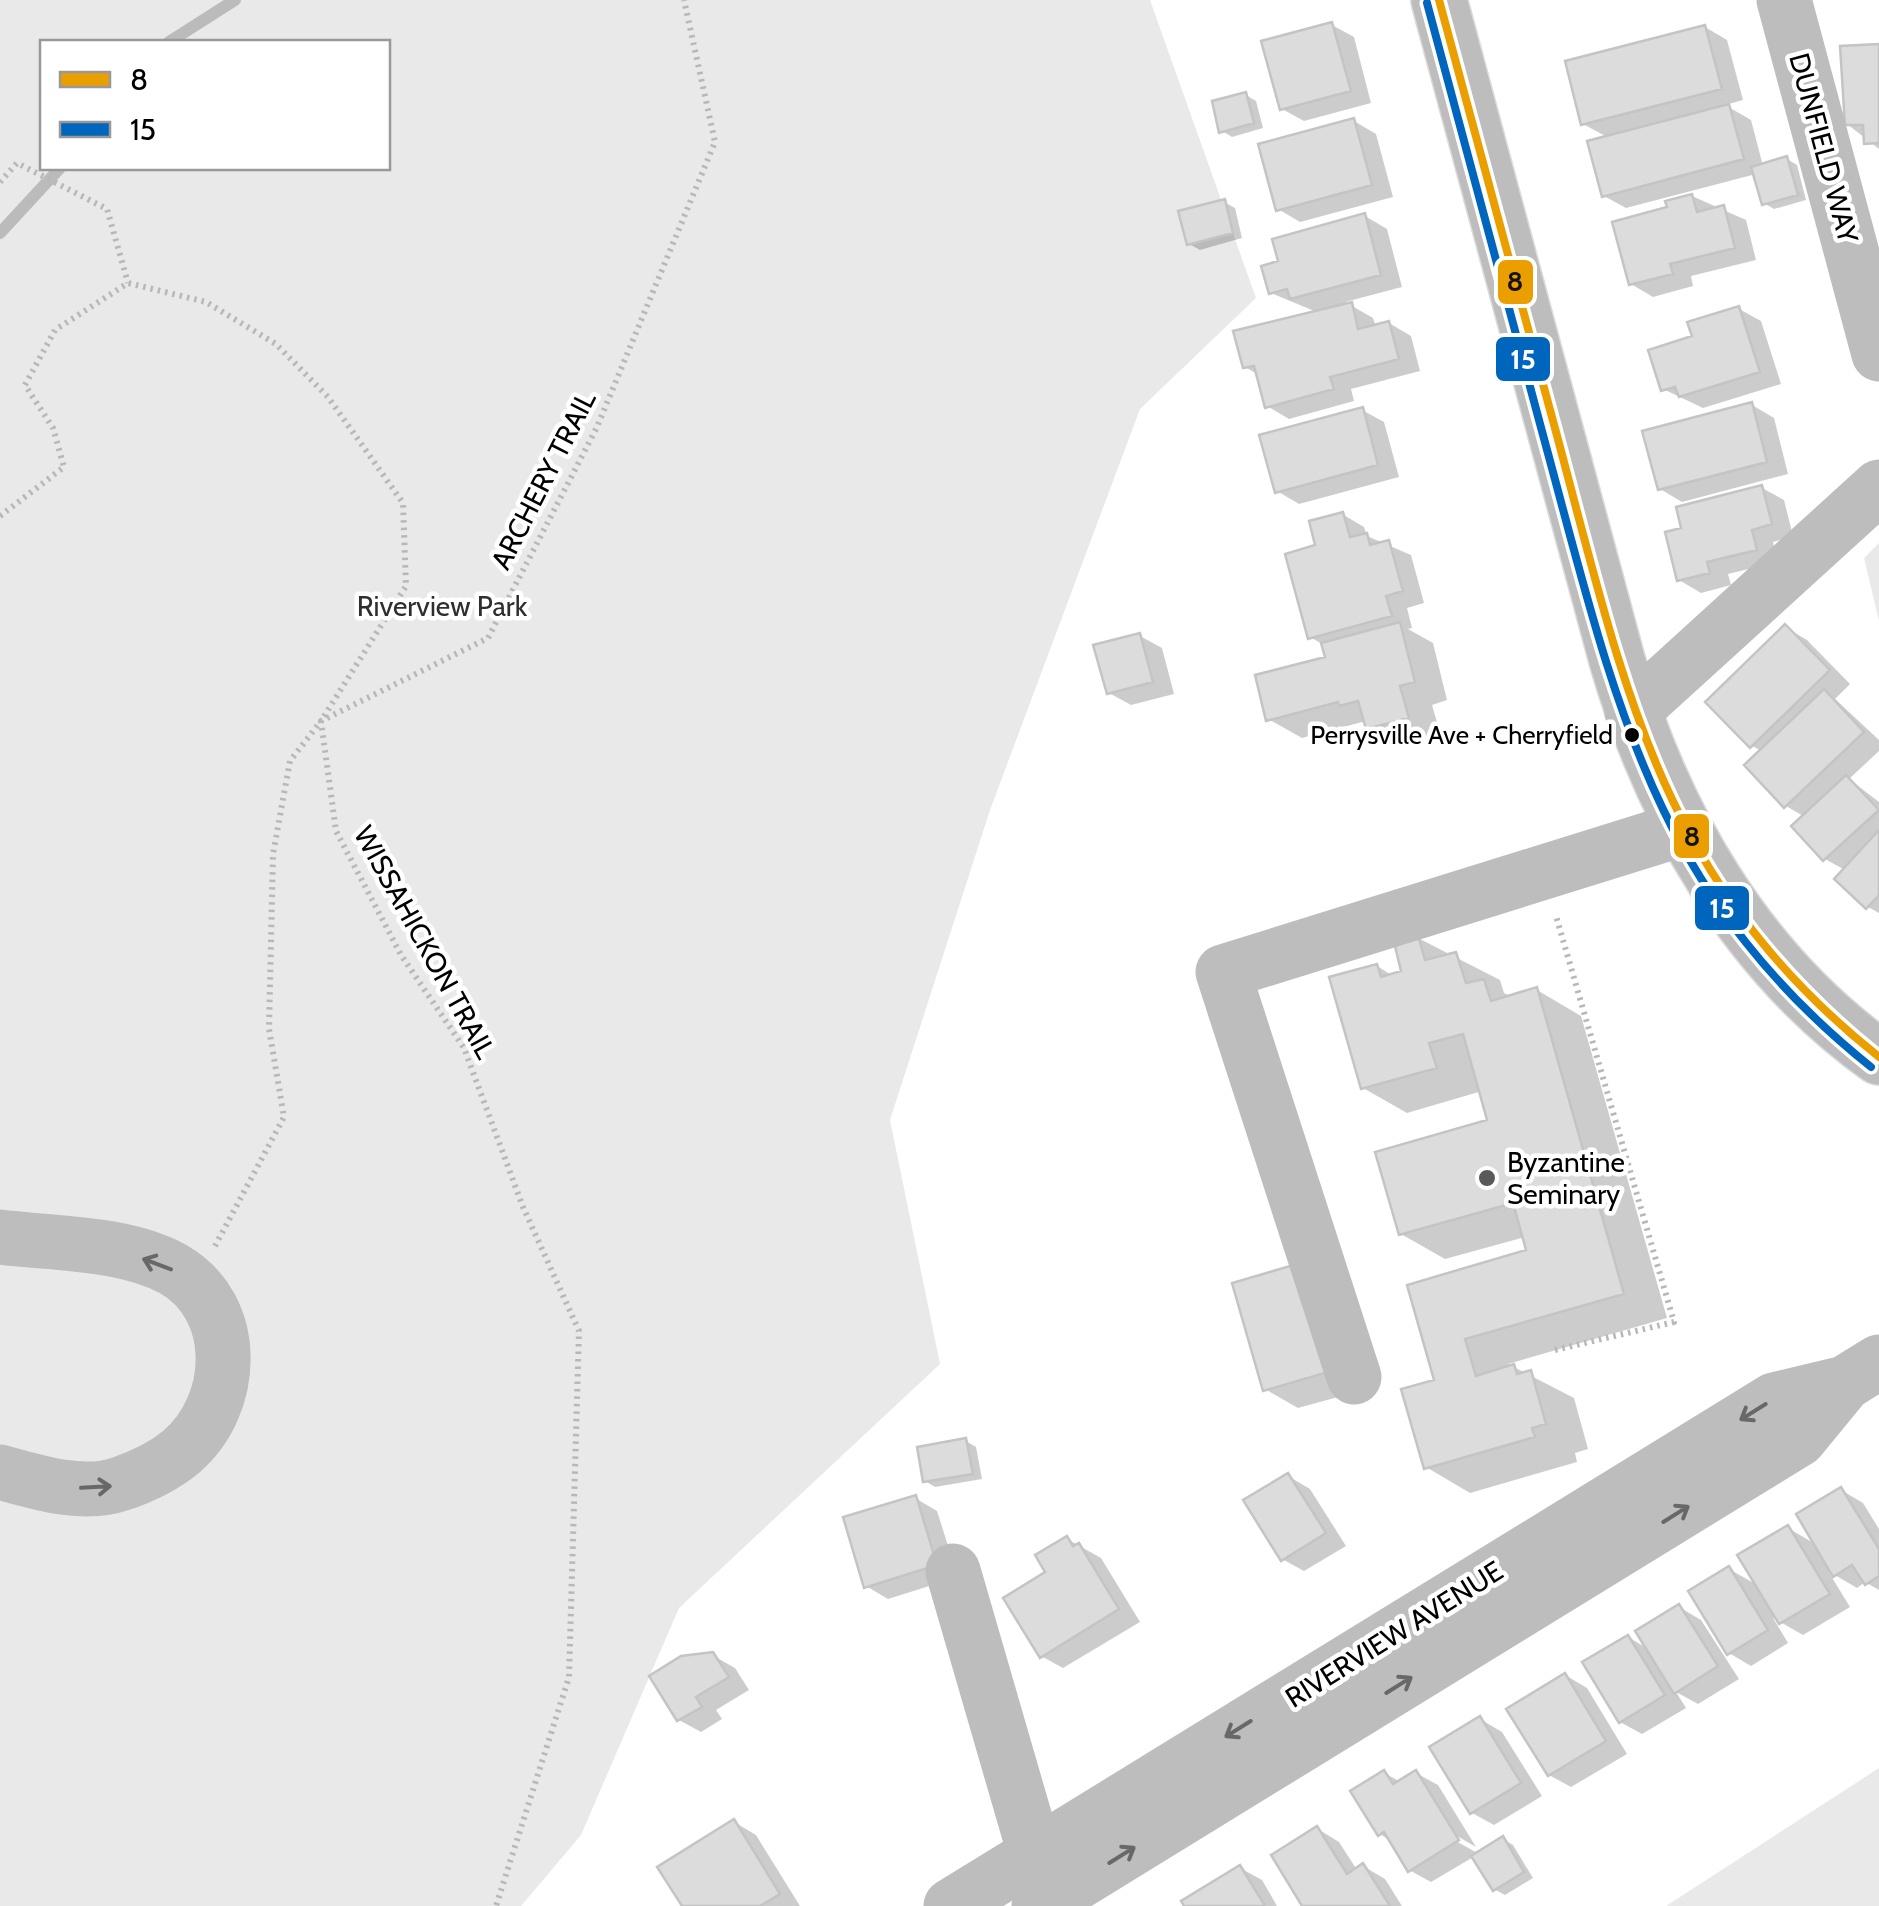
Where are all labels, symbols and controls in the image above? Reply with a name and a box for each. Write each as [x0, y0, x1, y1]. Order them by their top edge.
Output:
legend [40, 40, 390, 170]
street label: DUNFIELD WAY [1782, 49, 1866, 248]
text: 8 [130, 61, 148, 98]
text: 15 [130, 111, 156, 148]
line badge: 8 [1496, 258, 1535, 306]
text: 8 [1507, 264, 1523, 298]
line badge: 15 [1494, 335, 1552, 383]
text: 15 [1510, 342, 1536, 376]
street label: ARCHERY TRAIL [483, 385, 603, 575]
park label: Riverview Park [357, 589, 528, 623]
place label: Perrysville Ave + Cherryfield [1310, 719, 1613, 751]
marker: Perrysville Ave + Cherryfield [1622, 725, 1642, 745]
line badge: 8 [1672, 812, 1711, 860]
text: 8 [1684, 819, 1700, 853]
street label: WISSAHICKON TRAIL [347, 820, 503, 1064]
line badge: 15 [1693, 884, 1751, 932]
text: 15 [1709, 891, 1735, 925]
place label: Byzantine Seminary [1507, 1145, 1625, 1211]
marker: Byzantine Seminary [1476, 1167, 1498, 1189]
one-way arrow [143, 1253, 173, 1271]
one-way arrow [1739, 1402, 1768, 1422]
one-way arrow [79, 1477, 111, 1496]
one-way arrow [1661, 1504, 1690, 1525]
street label: RIVERVIEW AVENUE [1279, 1553, 1509, 1715]
one-way arrow [1384, 1675, 1413, 1695]
one-way arrow [1224, 1719, 1253, 1740]
one-way arrow [1107, 1845, 1136, 1865]

